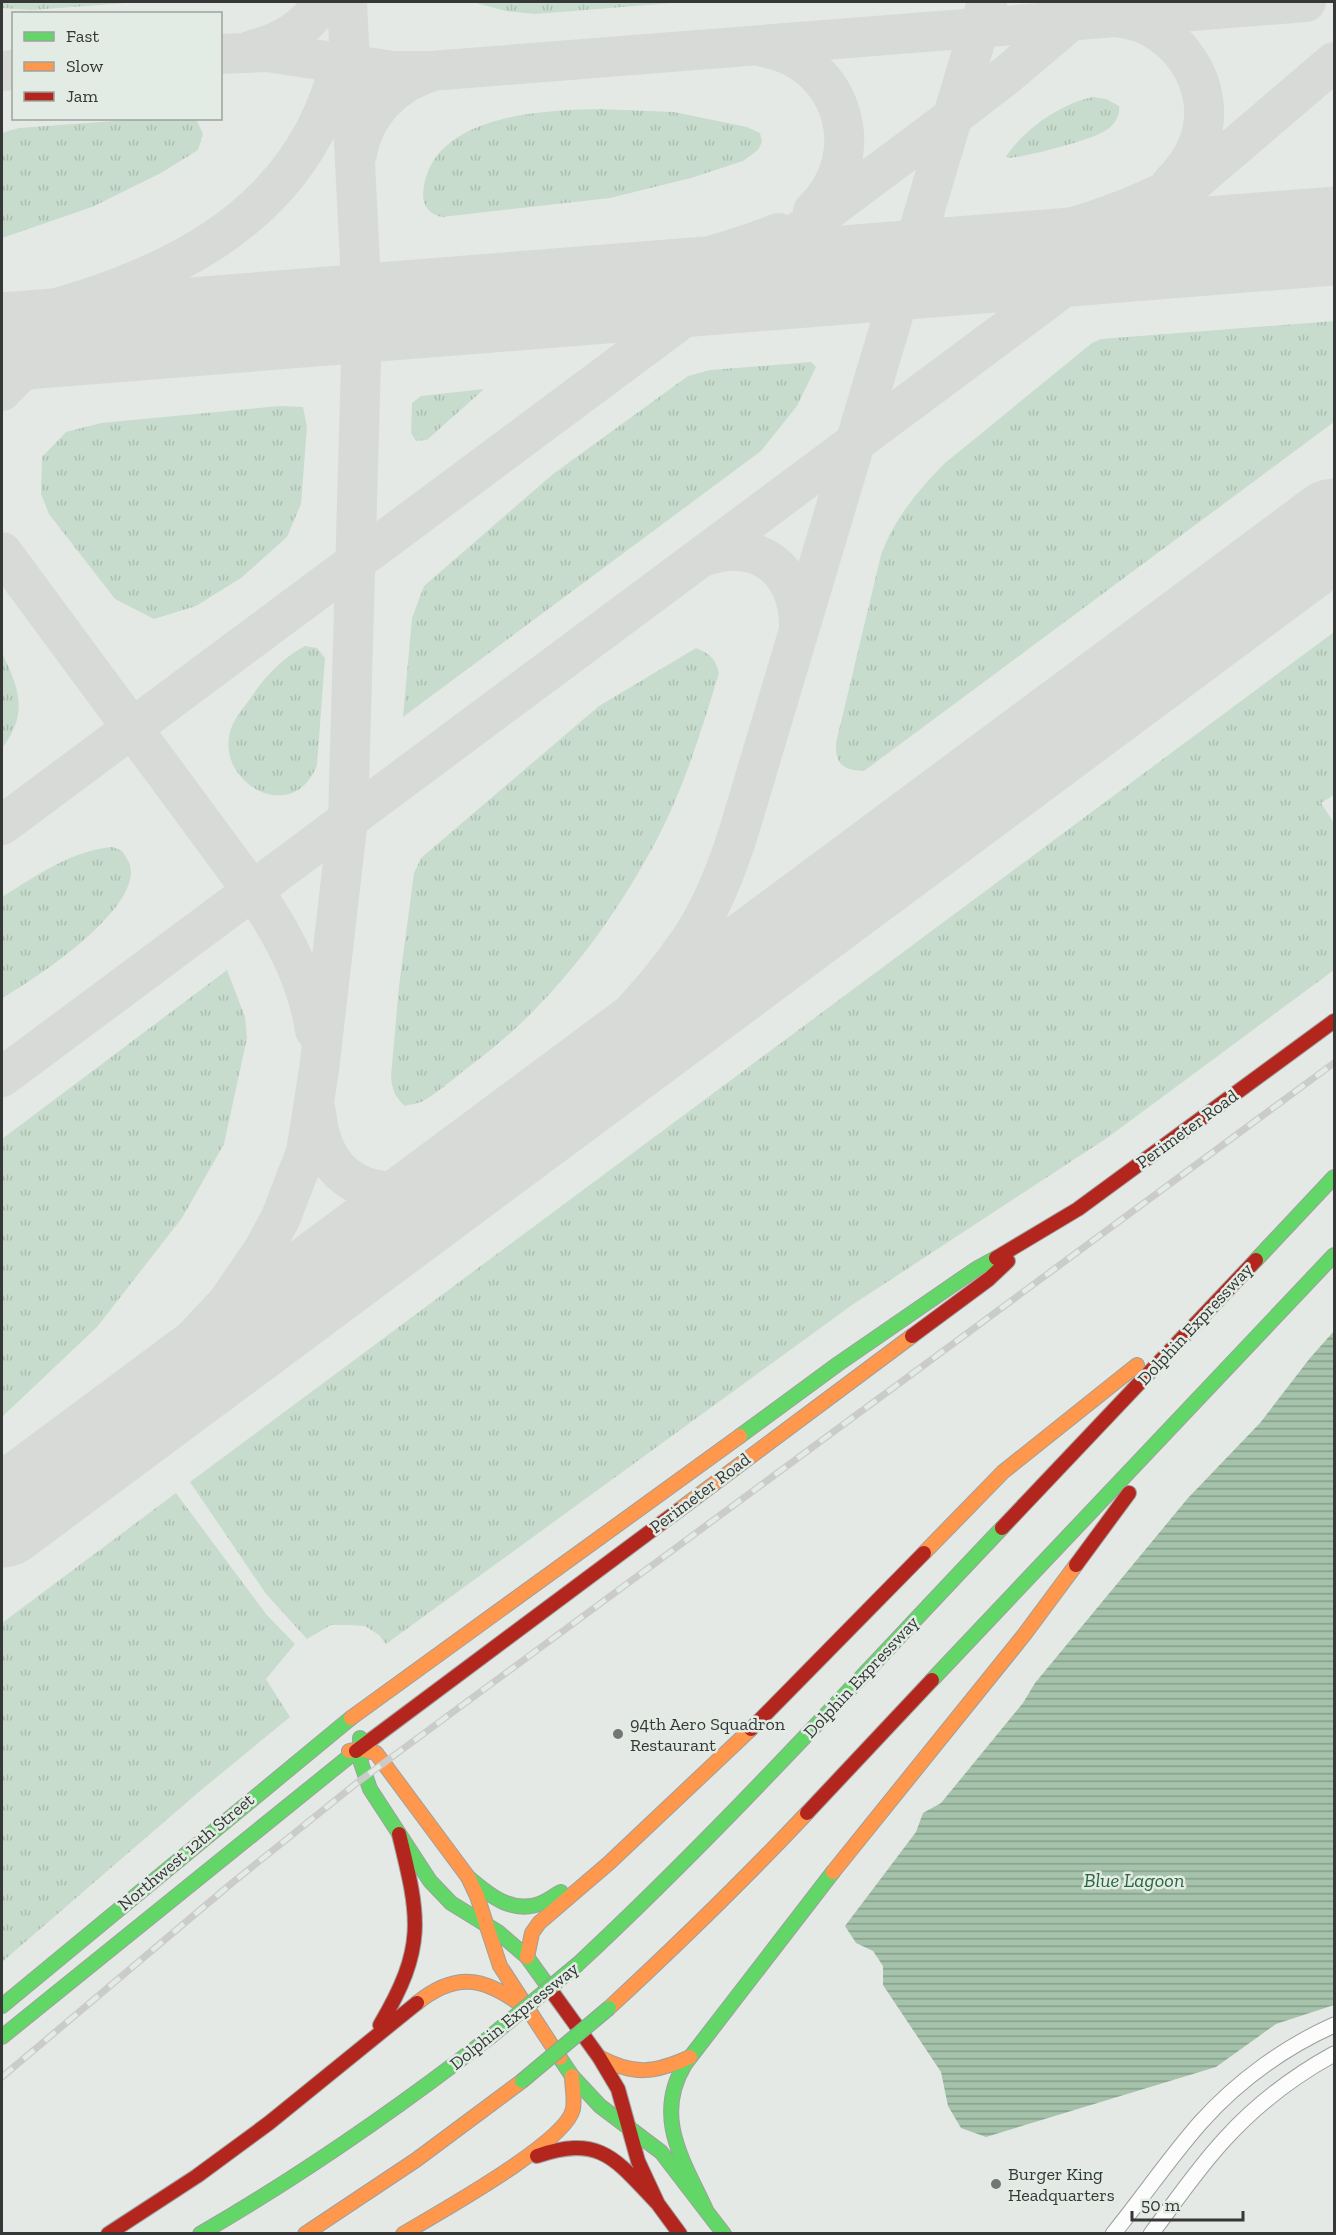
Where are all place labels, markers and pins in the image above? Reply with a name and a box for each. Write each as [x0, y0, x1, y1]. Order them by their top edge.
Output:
place label: 94th Aero Squadron Restaurant [630, 1713, 786, 1756]
marker: 94th Aero Squadron Restaurant [611, 1727, 625, 1741]
place label: Burger King Headquarters [1008, 2163, 1115, 2206]
marker: Burger King Headquarters [989, 2177, 1003, 2191]

